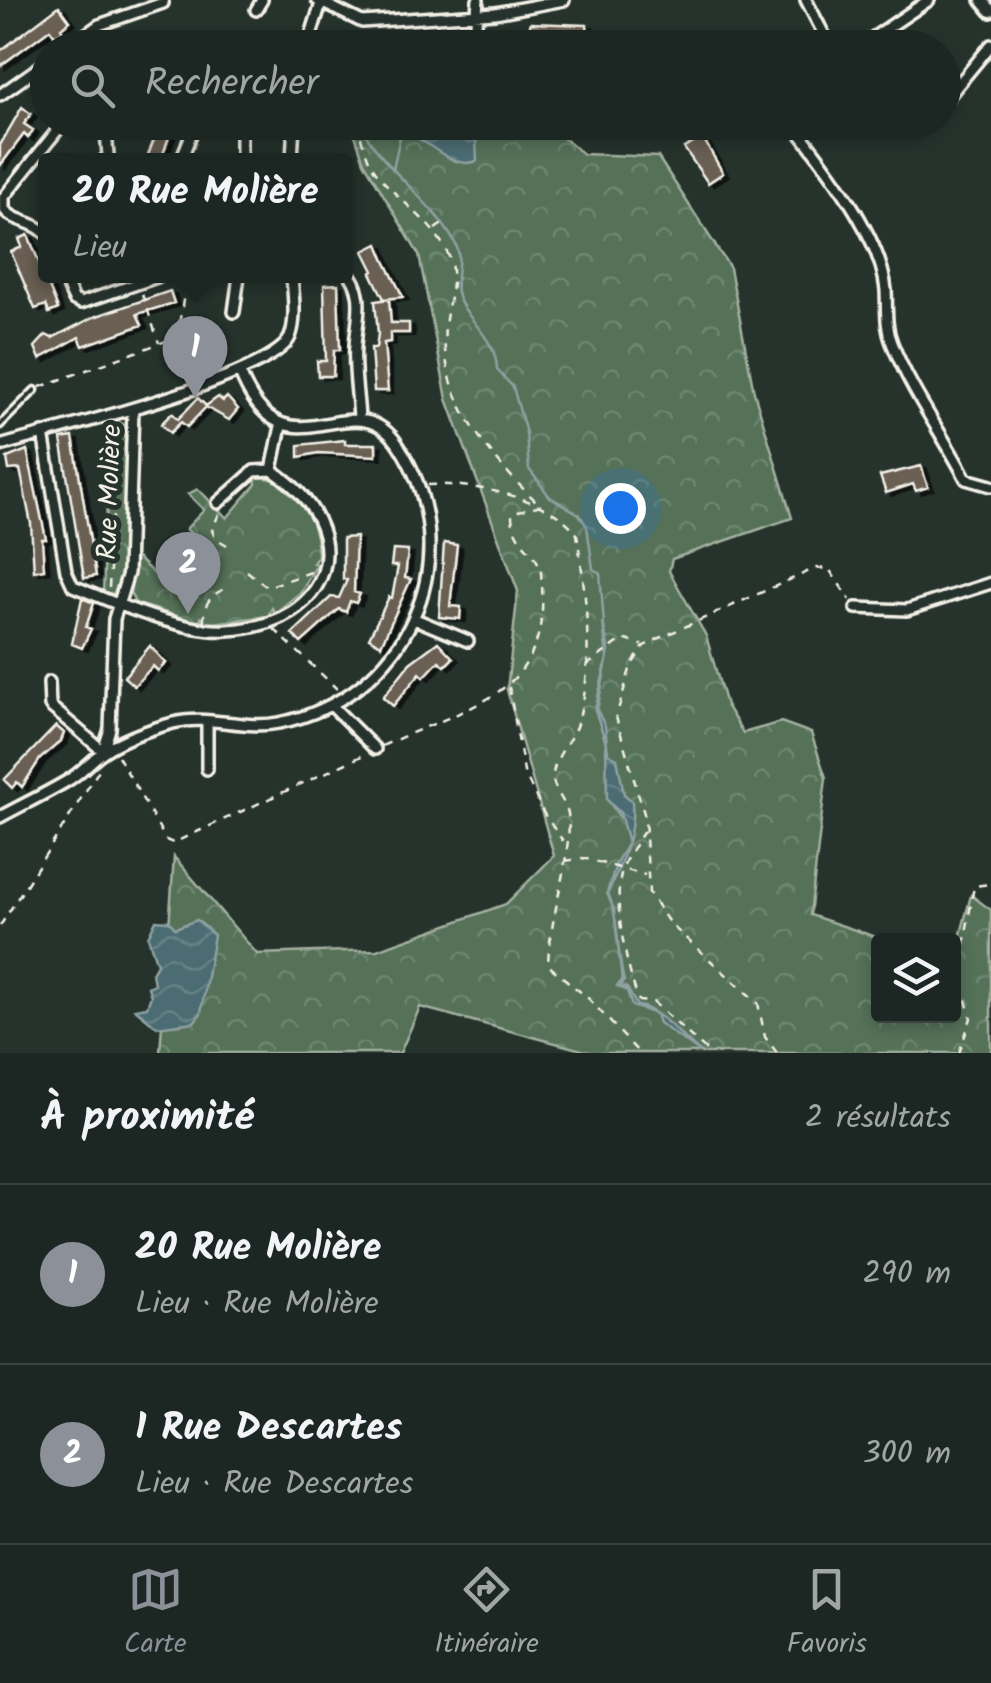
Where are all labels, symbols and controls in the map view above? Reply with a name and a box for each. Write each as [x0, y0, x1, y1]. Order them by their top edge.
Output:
search box [30, 30, 961, 140]
text: Rechercher [145, 55, 318, 115]
icon: search [65, 58, 120, 113]
popup [38, 153, 353, 283]
text: 20 Rue Molière [72, 163, 319, 223]
text: Lieu [72, 223, 127, 274]
pin: 1 [162, 316, 228, 398]
street label: Rue Molière [86, 423, 135, 561]
your location [595, 483, 646, 534]
pin: 2 [156, 532, 220, 614]
map controls [871, 933, 961, 1023]
button: layers [871, 933, 961, 1023]
text: À proximité [40, 1085, 254, 1152]
text: 2 résultats [805, 1093, 951, 1144]
text: 20 Rue Molière [135, 1219, 381, 1279]
text: 1 [68, 1249, 77, 1300]
text: 290 m [862, 1249, 951, 1300]
text: Lieu · Rue Molière [135, 1279, 379, 1330]
text: 1 Rue Descartes [135, 1399, 402, 1459]
text: 2 [63, 1429, 82, 1480]
text: 300 m [862, 1429, 951, 1480]
text: Lieu · Rue Descartes [135, 1459, 413, 1510]
tab: Carte [124, 1562, 187, 1667]
tab: Itinéraire [435, 1562, 539, 1667]
tab: Favoris [787, 1562, 867, 1667]

